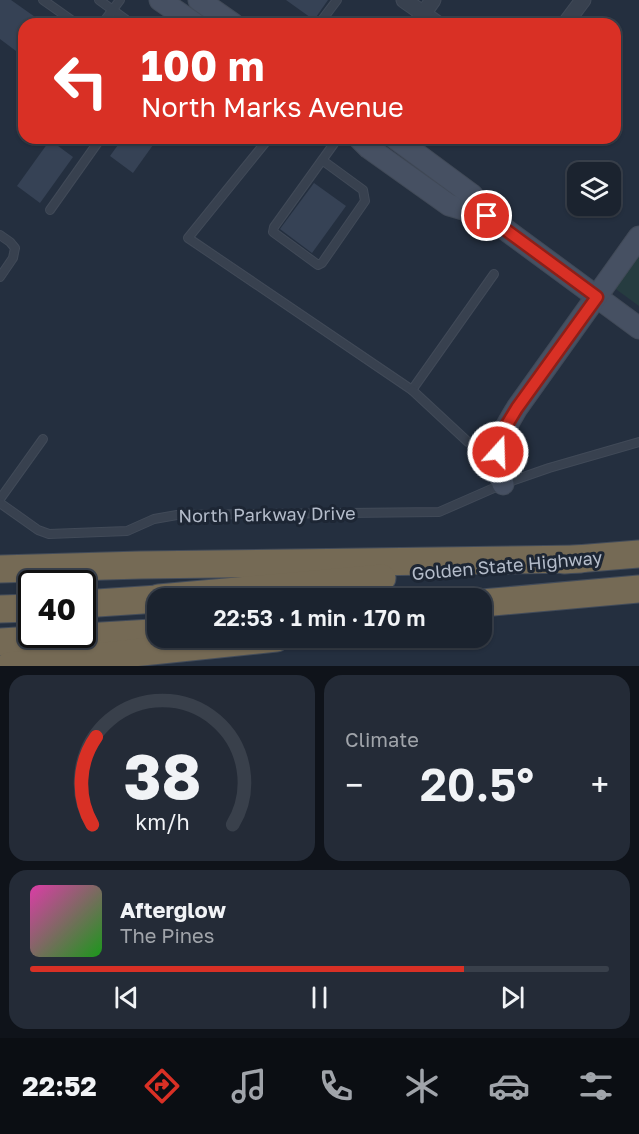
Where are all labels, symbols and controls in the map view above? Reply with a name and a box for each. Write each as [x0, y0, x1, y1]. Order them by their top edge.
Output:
text: 100 m [141, 40, 264, 90]
icon: left [42, 42, 120, 120]
text: North Marks Avenue [141, 91, 404, 123]
map controls [567, 162, 621, 216]
button: layers [567, 162, 621, 216]
pin [461, 190, 512, 241]
icon: arrive [470, 199, 503, 232]
position arrow [466, 420, 530, 484]
street label: North Parkway Drive [178, 501, 356, 527]
street label: Golden State Highway [411, 546, 603, 584]
speed limit sign: 40 [18, 570, 96, 648]
text: 22:53 · 1 min · 170 m [213, 604, 426, 631]
text: Climate [345, 727, 419, 751]
text: 38 [123, 738, 201, 813]
text: 20.5° [420, 757, 534, 811]
text: − [345, 765, 363, 804]
text: + [591, 765, 609, 804]
text: km/h [135, 809, 189, 835]
text: Afterglow [120, 896, 226, 923]
text: The Pines [120, 923, 214, 947]
icon: previous [110, 981, 143, 1014]
icon: pause [303, 981, 336, 1014]
icon: next [496, 981, 529, 1014]
icon: directions [141, 1065, 183, 1107]
icon: music [228, 1065, 270, 1107]
icon: phone [315, 1065, 357, 1107]
icon: climate [401, 1065, 443, 1107]
icon: car [488, 1065, 530, 1107]
icon: filters [575, 1065, 617, 1107]
text: 22:52 [22, 1070, 97, 1102]

